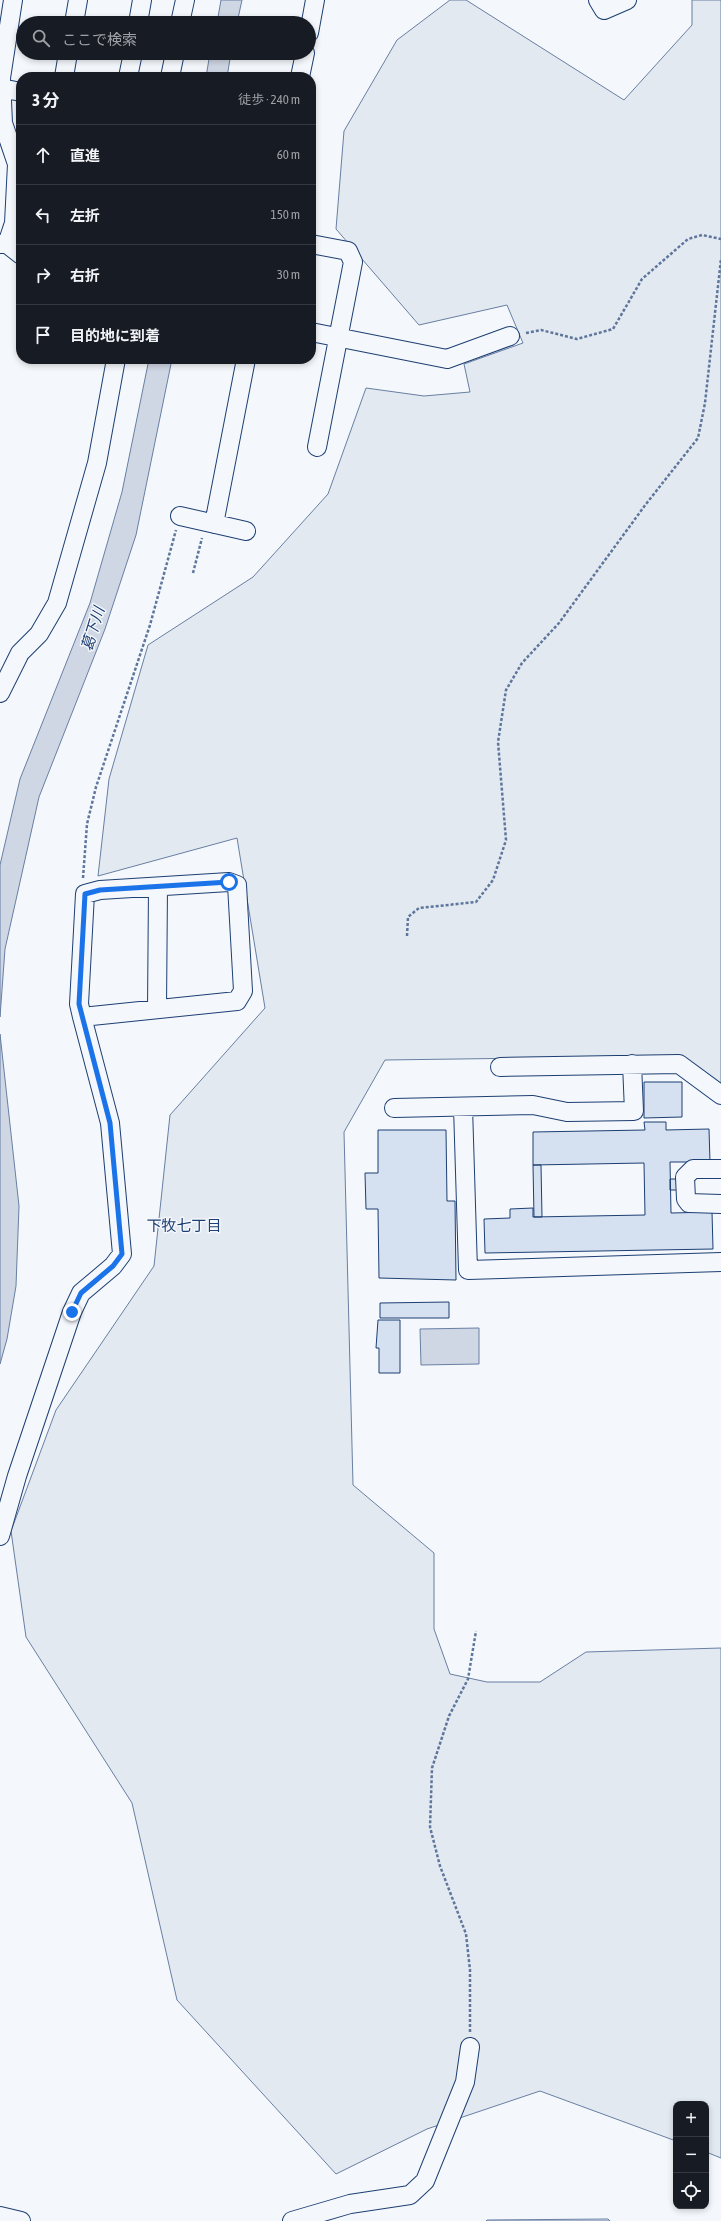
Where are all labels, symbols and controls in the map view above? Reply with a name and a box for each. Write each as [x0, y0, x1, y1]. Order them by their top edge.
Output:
search box [16, 16, 316, 60]
icon: search [30, 27, 52, 49]
text: ここで検索 [62, 31, 137, 48]
text: 3 分 [32, 90, 59, 110]
text: 徒歩 · 240 m [238, 92, 300, 107]
icon: ahead [32, 144, 54, 166]
text: 直進 [70, 147, 100, 164]
text: 60 m [277, 147, 300, 162]
icon: left [32, 204, 54, 226]
text: 左折 [70, 207, 100, 224]
text: 150 m [271, 207, 300, 222]
icon: right [32, 264, 54, 286]
text: 右折 [70, 267, 100, 284]
text: 30 m [277, 267, 300, 282]
icon: arrive [32, 324, 54, 346]
text: 目的地に到着 [70, 327, 160, 344]
water label: 葛下川 [78, 603, 108, 653]
route start [220, 873, 238, 891]
district label: 下牧七丁目 [146, 1217, 222, 1234]
route end [63, 1303, 81, 1321]
map controls [673, 2101, 709, 2209]
button: + [673, 2101, 709, 2137]
button: − [673, 2137, 709, 2173]
button: locate [673, 2173, 709, 2209]

